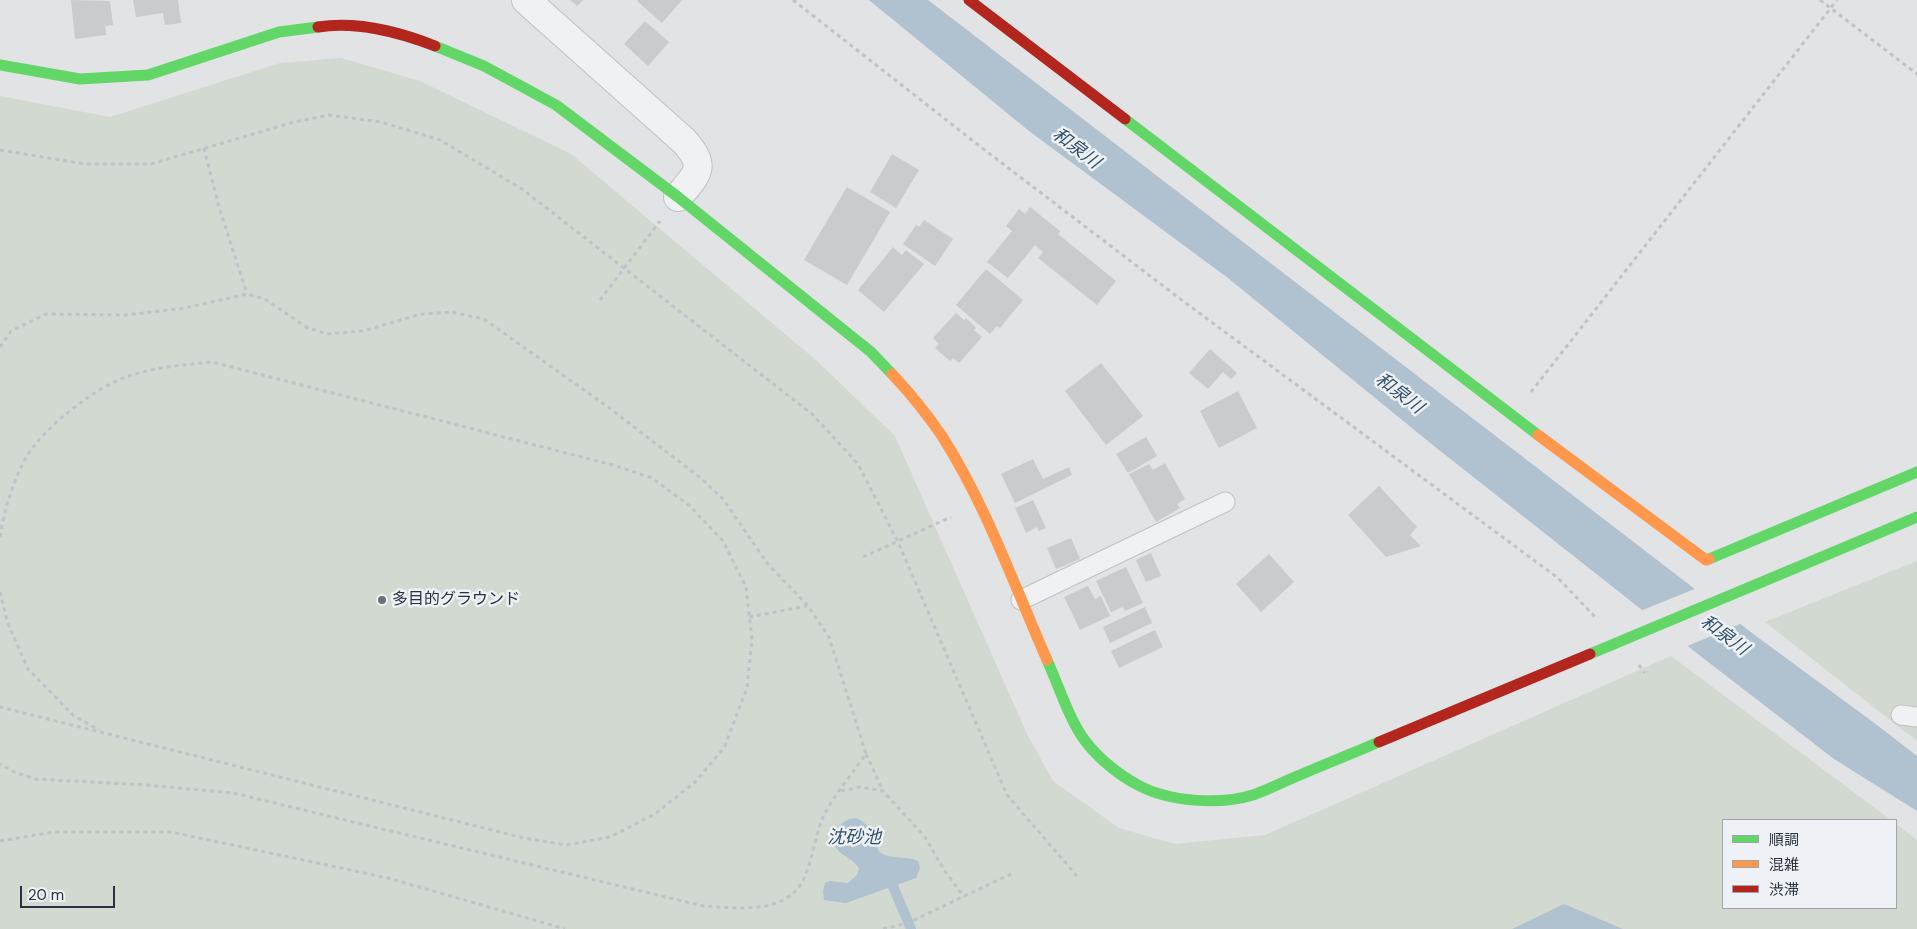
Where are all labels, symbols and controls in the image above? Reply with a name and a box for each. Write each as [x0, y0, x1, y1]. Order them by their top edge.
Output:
water label: 和泉川 [1048, 124, 1104, 174]
water label: 和泉川 [1371, 369, 1427, 419]
place label: 多目的グラウンド [392, 590, 520, 610]
marker: 多目的グラウンド [376, 594, 388, 606]
water label: 和泉川 [1696, 611, 1752, 661]
legend [1722, 819, 1897, 909]
water label: 沈砂池 [827, 827, 881, 849]
text: 順調 [1769, 830, 1799, 850]
text: 混雑 [1769, 855, 1799, 875]
scale bar [22, 876, 118, 908]
text: 渋滞 [1769, 880, 1799, 900]
text: 20 m [28, 885, 64, 905]

